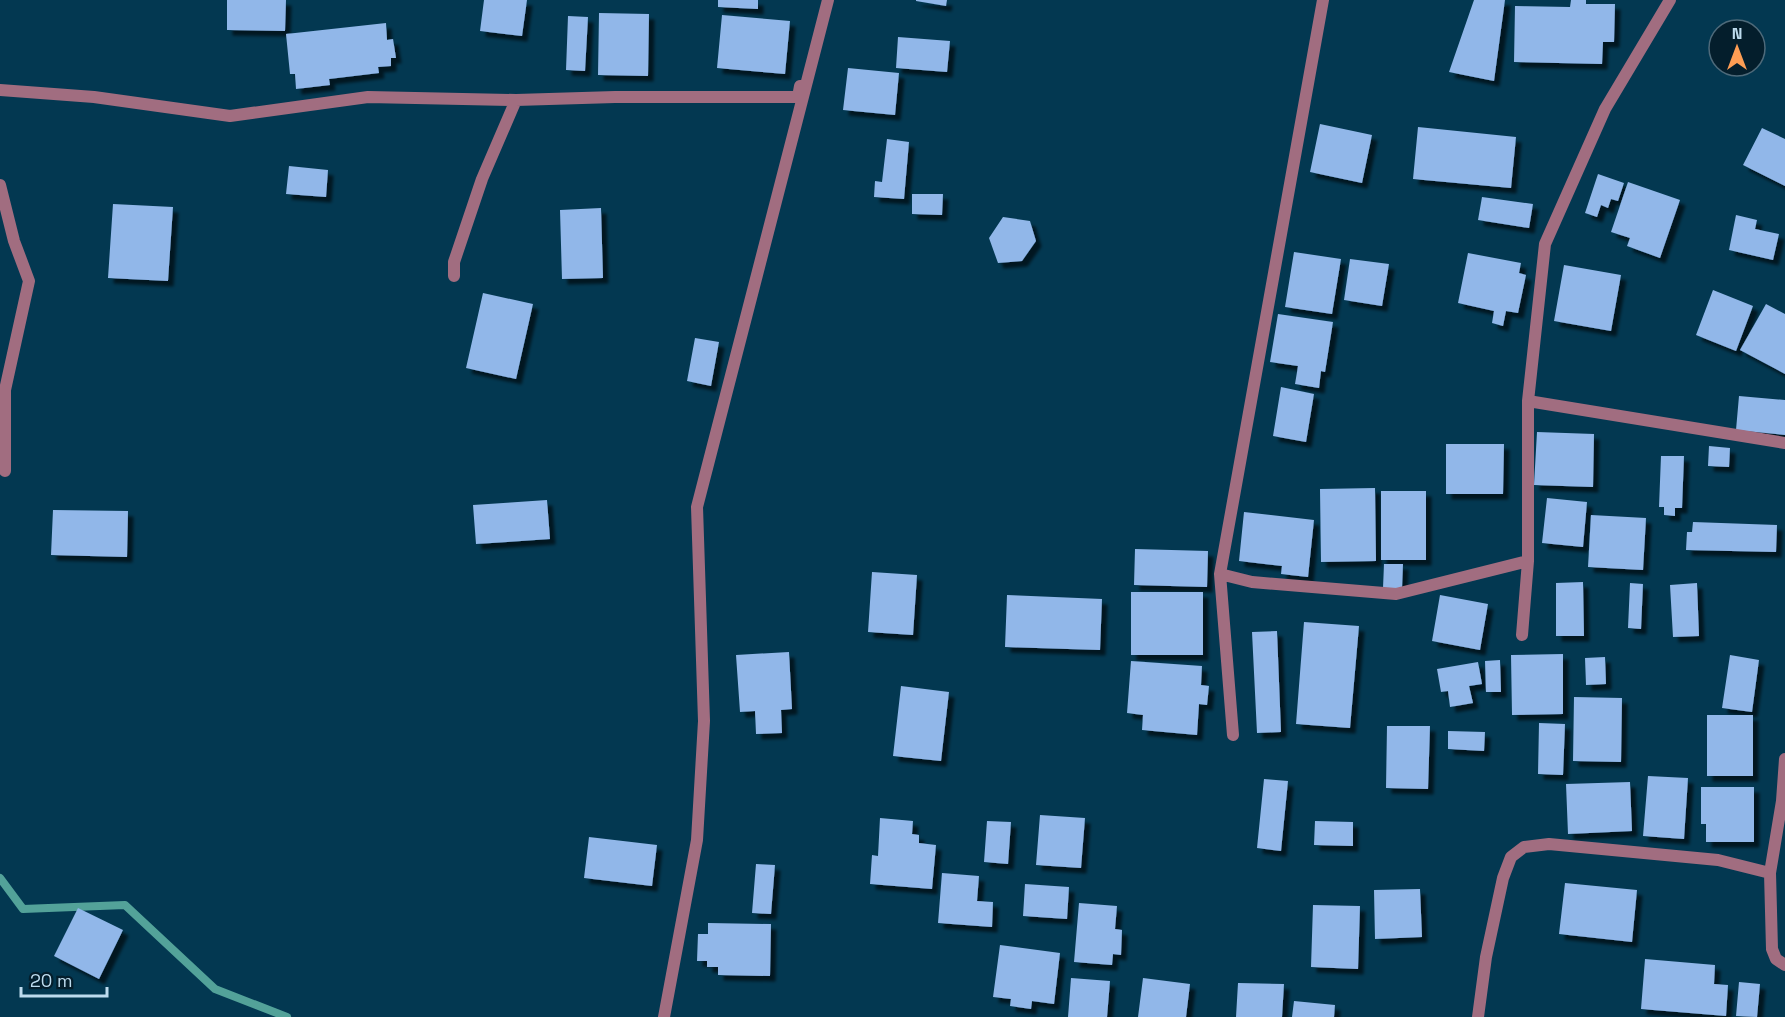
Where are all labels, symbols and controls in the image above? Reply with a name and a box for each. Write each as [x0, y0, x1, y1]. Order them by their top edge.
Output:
north arrow [1707, 18, 1767, 78]
text: N [1732, 23, 1742, 44]
scale bar [21, 960, 106, 998]
text: 20 m [30, 969, 73, 992]

